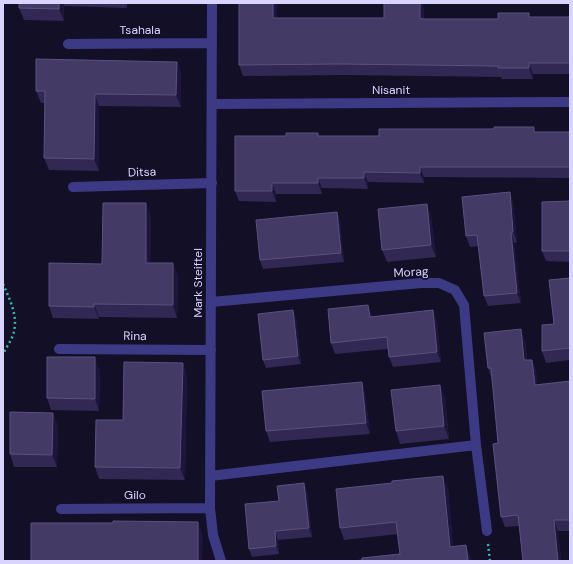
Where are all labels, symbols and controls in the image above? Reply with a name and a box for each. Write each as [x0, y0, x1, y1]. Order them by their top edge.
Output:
street label: Tsahala [119, 22, 161, 38]
street label: Nisanit [372, 82, 410, 98]
street label: Ditsa [128, 164, 156, 180]
street label: Mark Steiftel [190, 248, 206, 318]
street label: Morag [393, 263, 429, 281]
street label: Rina [123, 328, 147, 344]
street label: Gilo [124, 487, 146, 503]

